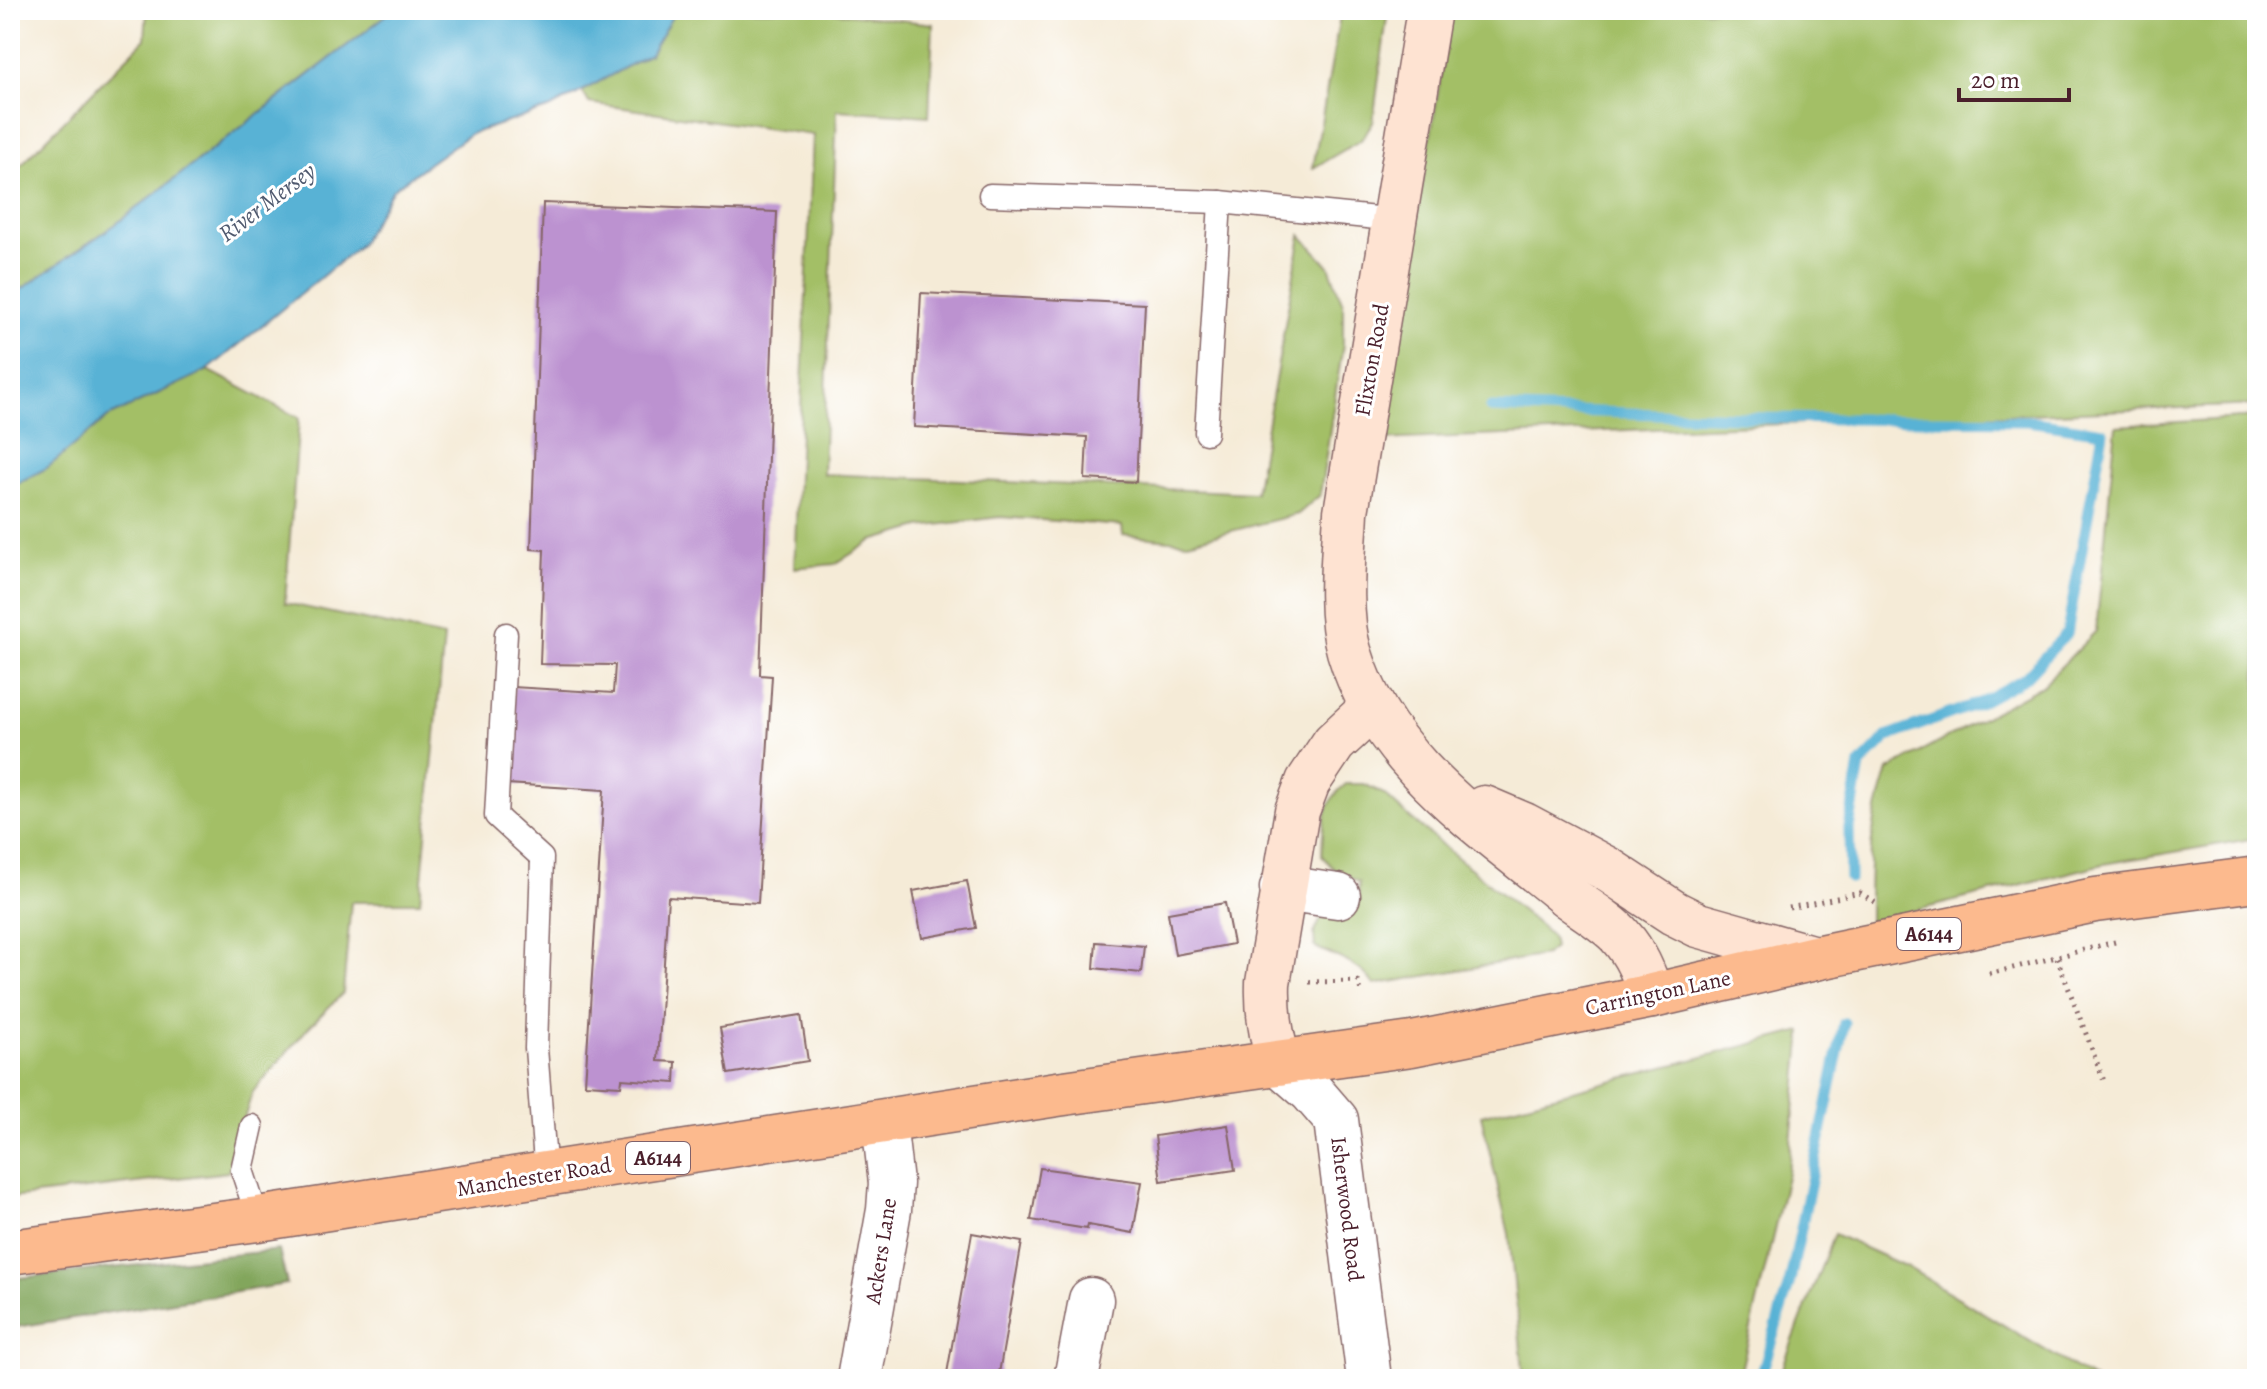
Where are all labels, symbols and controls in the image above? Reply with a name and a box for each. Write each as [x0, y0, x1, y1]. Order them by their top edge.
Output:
scale bar [1959, 52, 2069, 102]
text: 20 m [1971, 64, 2020, 96]
water label: River Mersey [212, 155, 323, 249]
street label: Flixton Road [1347, 301, 1397, 419]
road number: A6144 [1897, 918, 1961, 950]
street label: Carrington Lane [1582, 963, 1734, 1023]
street label: Isherwood Road [1323, 1135, 1371, 1283]
road number: A6144 [626, 1142, 690, 1174]
street label: Manchester Road [455, 1150, 614, 1204]
street label: Ackers Lane [858, 1196, 904, 1307]

